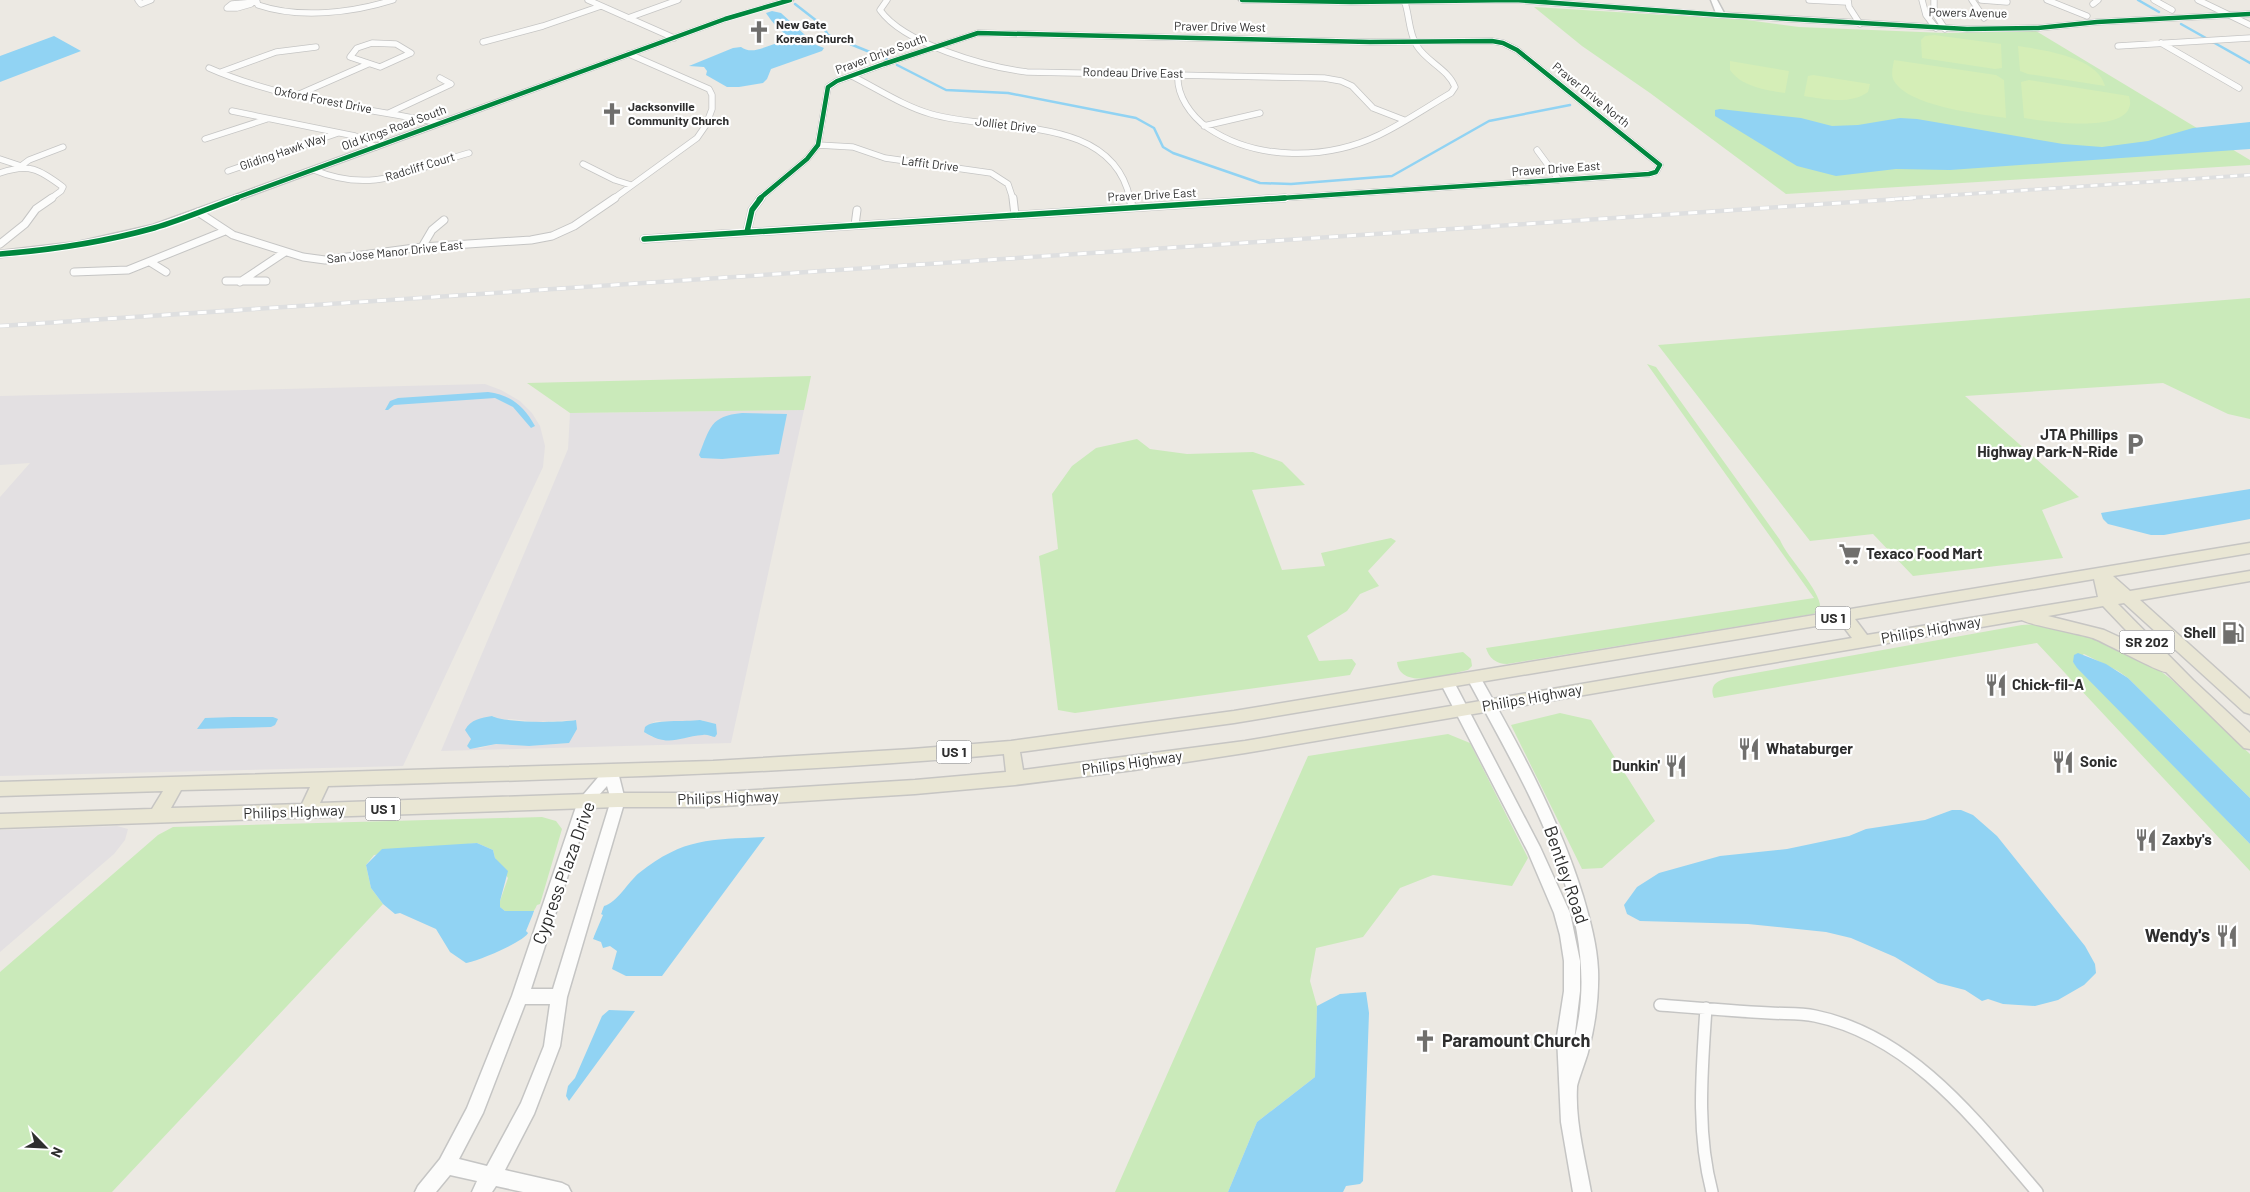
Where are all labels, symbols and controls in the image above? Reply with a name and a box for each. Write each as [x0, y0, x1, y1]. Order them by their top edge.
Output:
street label: Powers Avenue [1929, 4, 2007, 20]
place label: New Gate Korean Church [776, 17, 854, 45]
street label: Praver Drive West [1174, 18, 1266, 34]
church icon: New Gate Korean Church [746, 19, 772, 45]
street label: Praver Drive South [833, 30, 928, 76]
street label: Praver Drive North [1550, 59, 1633, 130]
street label: Rondeau Drive East [1083, 64, 1184, 80]
street label: Oxford Forest Drive [273, 83, 373, 115]
place label: Jacksonville Community Church [628, 99, 729, 127]
church icon: Jacksonville Community Church [599, 101, 625, 127]
street label: Old Kings Road South [339, 102, 448, 153]
street label: Jolliet Drive [975, 113, 1038, 135]
street label: Gliding Hawk Way [238, 130, 328, 172]
street label: Radcliff Court [383, 149, 456, 183]
street label: Laffit Drive [901, 153, 960, 173]
street label: Praver Drive East [1511, 158, 1601, 178]
street label: Praver Drive East [1107, 185, 1197, 203]
street label: San Jose Manor Drive East [326, 237, 464, 265]
place label: JTA Phillips Highway Park-N-Ride [1977, 425, 2118, 460]
parking icon: JTA Phillips Highway Park-N-Ride [2122, 431, 2148, 457]
supermarket icon: Texaco Food Mart [1837, 541, 1863, 567]
place label: Texaco Food Mart [1866, 544, 1983, 562]
road number: US 1 [1816, 606, 1850, 630]
street label: Philips Highway [1879, 611, 1982, 647]
fuel station icon: Shell [2220, 620, 2246, 646]
place label: Shell [2183, 623, 2216, 641]
road number: SR 202 [2120, 630, 2174, 654]
restaurant icon: Chick-fil-A [1983, 672, 2009, 698]
place label: Chick-fil-A [2012, 675, 2084, 693]
street label: Philips Highway [1480, 679, 1583, 715]
restaurant icon: Whataburger [1736, 736, 1762, 762]
place label: Whataburger [1766, 739, 1853, 757]
road number: US 1 [936, 740, 972, 764]
street label: Philips Highway [1080, 746, 1183, 778]
restaurant icon: Sonic [2050, 749, 2076, 775]
place label: Sonic [2080, 752, 2117, 770]
restaurant icon: Dunkin' [1663, 753, 1689, 779]
place label: Dunkin' [1613, 756, 1660, 774]
street label: Philips Highway [677, 786, 779, 808]
road number: US 1 [366, 798, 400, 821]
street label: Cypress Plaza Drive [527, 798, 599, 947]
street label: Philips Highway [243, 800, 345, 822]
street label: Bentley Road [1540, 823, 1594, 927]
restaurant icon: Zaxby's [2133, 827, 2159, 853]
place label: Zaxby's [2162, 830, 2212, 848]
restaurant icon: Wendy's [2214, 923, 2240, 949]
place label: Wendy's [2145, 924, 2210, 946]
church icon: Paramount Church [1412, 1028, 1438, 1054]
place label: Paramount Church [1442, 1029, 1590, 1051]
north arrow [20, 1122, 70, 1172]
text: N [48, 1145, 67, 1160]

